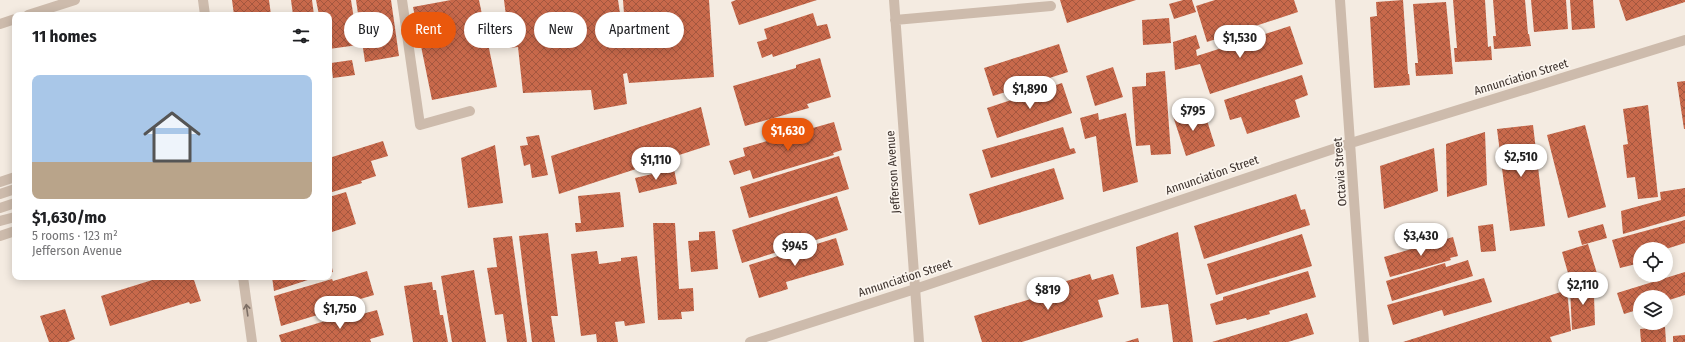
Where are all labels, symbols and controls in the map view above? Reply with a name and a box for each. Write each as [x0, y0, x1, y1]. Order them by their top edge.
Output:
chip: Buy [344, 12, 393, 48]
chip: Rent [401, 12, 456, 48]
chip: Filters [464, 12, 526, 48]
chip: New [534, 12, 587, 48]
chip: Apartment [595, 12, 684, 48]
icon: filters [290, 25, 312, 47]
pin: $1,530 [1207, 25, 1273, 59]
text: 11 homes [32, 26, 97, 47]
text: $1,530 [1223, 30, 1257, 45]
street label: Annunciation Street [1472, 56, 1570, 98]
pin: $1,890 [997, 76, 1063, 110]
text: $1,890 [1013, 81, 1047, 96]
pin: $795 [1169, 98, 1217, 132]
icon: home [136, 101, 208, 173]
text: $795 [1181, 103, 1205, 118]
pin: $1,630 [755, 118, 821, 152]
text: $1,630 [771, 123, 805, 138]
street label: Jefferson Avenue [883, 130, 903, 214]
street label: Octavia Street [1331, 137, 1349, 207]
pin: $2,510 [1488, 144, 1554, 178]
pin: $1,110 [623, 147, 689, 181]
text: $2,510 [1504, 149, 1538, 164]
text: $1,110 [640, 152, 672, 167]
street label: Annunciation Street [1164, 152, 1260, 197]
text: $1,630/mo [32, 207, 106, 228]
pin: $3,430 [1388, 223, 1454, 257]
text: 5 rooms · 123 m² [32, 228, 118, 243]
text: $3,430 [1403, 228, 1439, 243]
pin: $945 [771, 233, 819, 267]
text: $945 [782, 238, 808, 253]
map controls [1633, 242, 1673, 330]
button: locate [1633, 242, 1673, 282]
text: Jefferson Avenue [32, 243, 122, 258]
street label: Annunciation Street [856, 256, 954, 300]
pin: $2,110 [1550, 272, 1616, 306]
pin: $819 [1024, 277, 1072, 311]
text: $2,110 [1567, 277, 1599, 292]
text: $819 [1035, 282, 1061, 297]
button: layers [1633, 290, 1673, 330]
pin: $1,750 [307, 296, 373, 330]
text: $1,750 [323, 301, 357, 316]
one-way arrow [243, 303, 251, 316]

